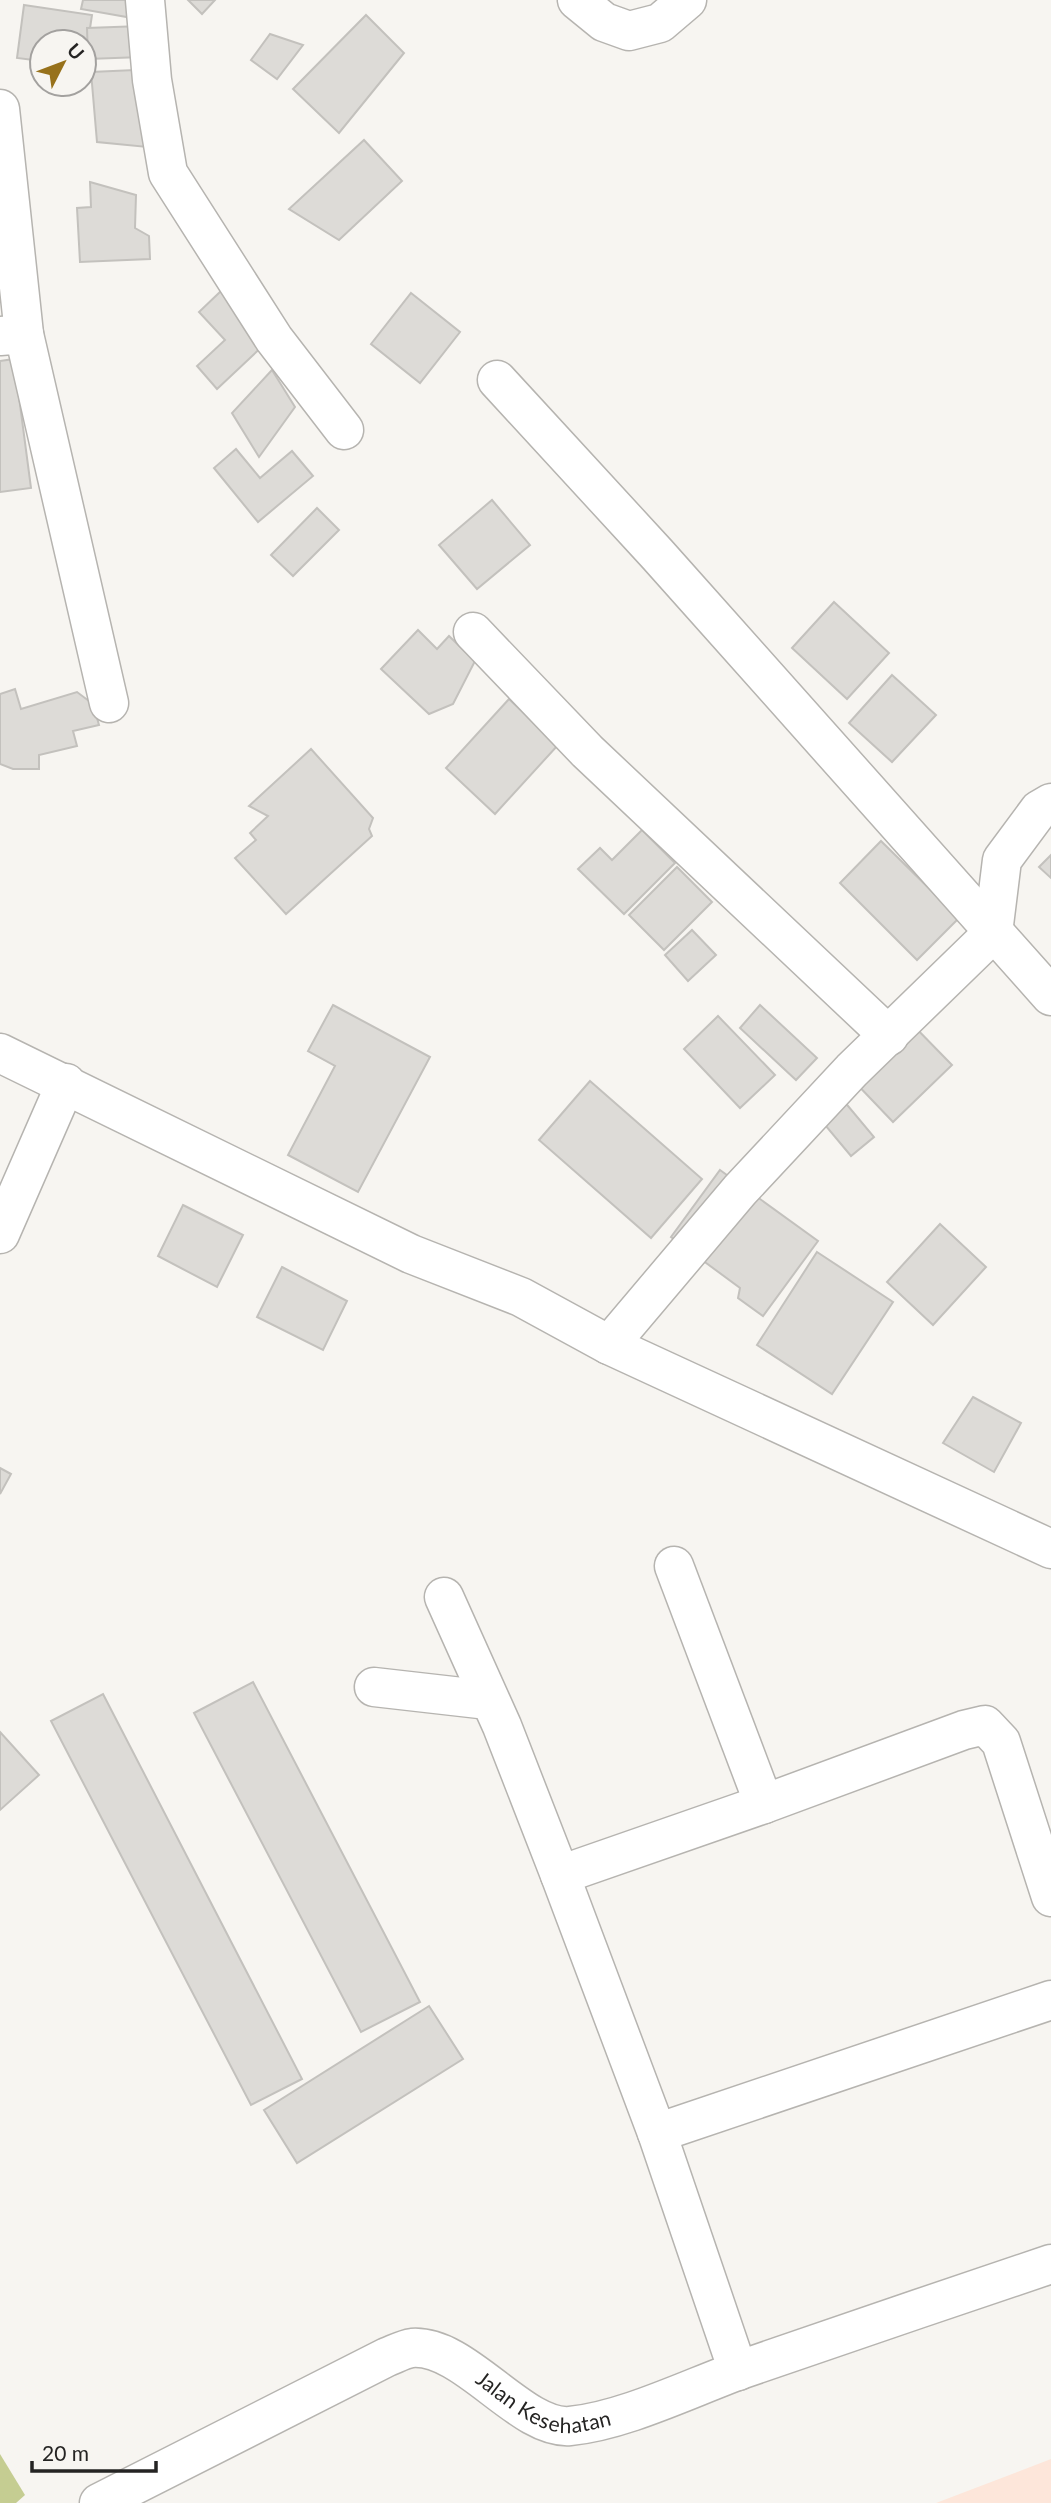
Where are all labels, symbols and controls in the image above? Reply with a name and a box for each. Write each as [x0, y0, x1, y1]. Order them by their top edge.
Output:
north arrow [28, 28, 98, 98]
text: U [63, 38, 89, 64]
street label: Jalan Kesehatan [472, 2365, 613, 2437]
scale bar [32, 2430, 156, 2474]
text: 20 m [42, 2440, 89, 2465]

